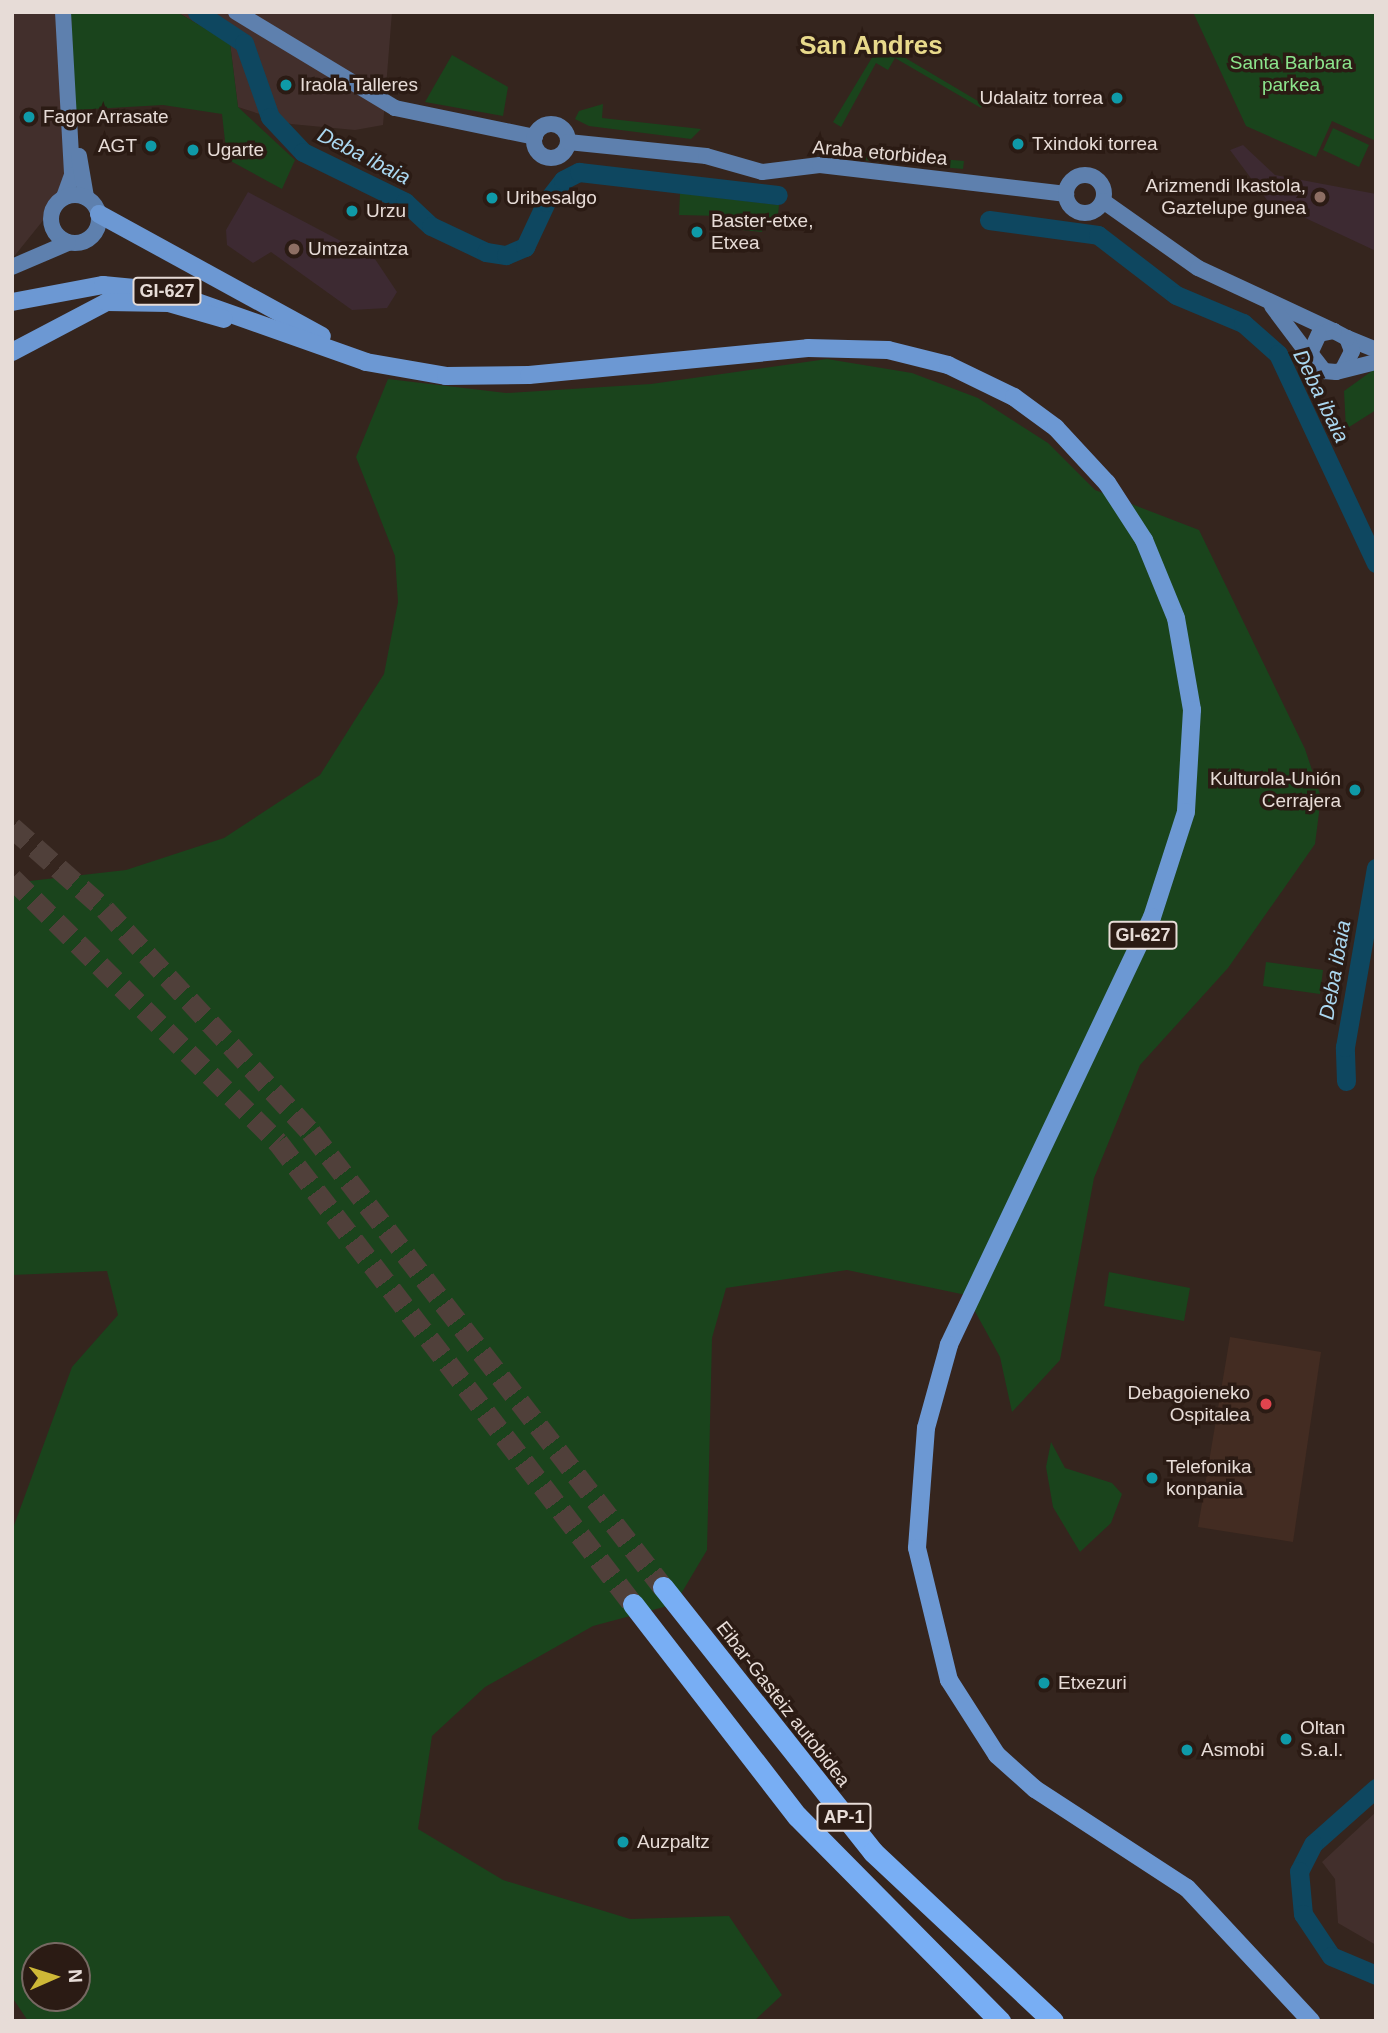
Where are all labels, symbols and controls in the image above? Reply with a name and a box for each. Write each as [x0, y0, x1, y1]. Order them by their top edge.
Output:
district label: San Andres [799, 30, 943, 62]
park label: Santa Barbara parkea [1230, 52, 1352, 96]
place label: Iraola Talleres [300, 74, 418, 96]
marker: Iraola Talleres [278, 77, 294, 93]
place label: Udalaitz torrea [979, 87, 1103, 109]
marker: Udalaitz torrea [1109, 90, 1125, 106]
place label: Fagor Arrasate [43, 106, 170, 128]
marker: Fagor Arrasate [21, 109, 37, 125]
water label: Deba ibaia [314, 122, 414, 190]
place label: Txindoki torrea [1032, 133, 1158, 155]
place label: AGT [98, 135, 137, 157]
street label: Araba etorbidea [812, 136, 948, 170]
marker: Txindoki torrea [1010, 136, 1026, 152]
marker: AGT [143, 138, 159, 154]
place label: Ugarte [207, 139, 264, 161]
marker: Ugarte [185, 142, 201, 158]
place label: Arizmendi Ikastola, Gaztelupe gunea [1145, 175, 1306, 219]
place label: Uribesalgo [506, 187, 597, 209]
marker: Arizmendi Ikastola, Gaztelupe gunea [1312, 189, 1328, 205]
marker: Uribesalgo [484, 190, 500, 206]
place label: Urzu [366, 200, 406, 222]
marker: Urzu [344, 203, 360, 219]
place label: Baster-etxe, Etxea [711, 210, 813, 254]
marker: Baster-etxe, Etxea [689, 224, 705, 240]
place label: Umezaintza [308, 238, 408, 260]
marker: Umezaintza [286, 241, 302, 257]
road number: GI-627 [132, 276, 202, 306]
water label: Deba ibaia [1288, 345, 1354, 447]
place label: Kulturola-Unión Cerrajera [1210, 768, 1341, 812]
marker: Kulturola-Unión Cerrajera [1347, 782, 1363, 798]
water label: Deba ibaia [1314, 918, 1356, 1022]
road number: GI-627 [1108, 920, 1178, 950]
place label: Debagoieneko Ospitalea [1127, 1382, 1250, 1426]
marker: Debagoieneko Ospitalea [1256, 1394, 1276, 1414]
place label: Telefonika konpania [1166, 1456, 1252, 1500]
marker: Telefonika konpania [1144, 1470, 1160, 1486]
street label: Eibar-Gasteiz autobidea [711, 1617, 855, 1791]
place label: Etxezuri [1058, 1672, 1127, 1694]
marker: Etxezuri [1036, 1675, 1052, 1691]
place label: Oltan S.a.l. [1300, 1717, 1345, 1761]
marker: Oltan S.a.l. [1278, 1731, 1294, 1747]
place label: Asmobi [1201, 1739, 1264, 1761]
marker: Asmobi [1179, 1742, 1195, 1758]
road number: AP-1 [816, 1802, 872, 1831]
place label: Auzpaltz [637, 1831, 710, 1853]
marker: Auzpaltz [615, 1834, 631, 1850]
north arrow [21, 1942, 91, 2012]
text: N [65, 1969, 86, 1983]

